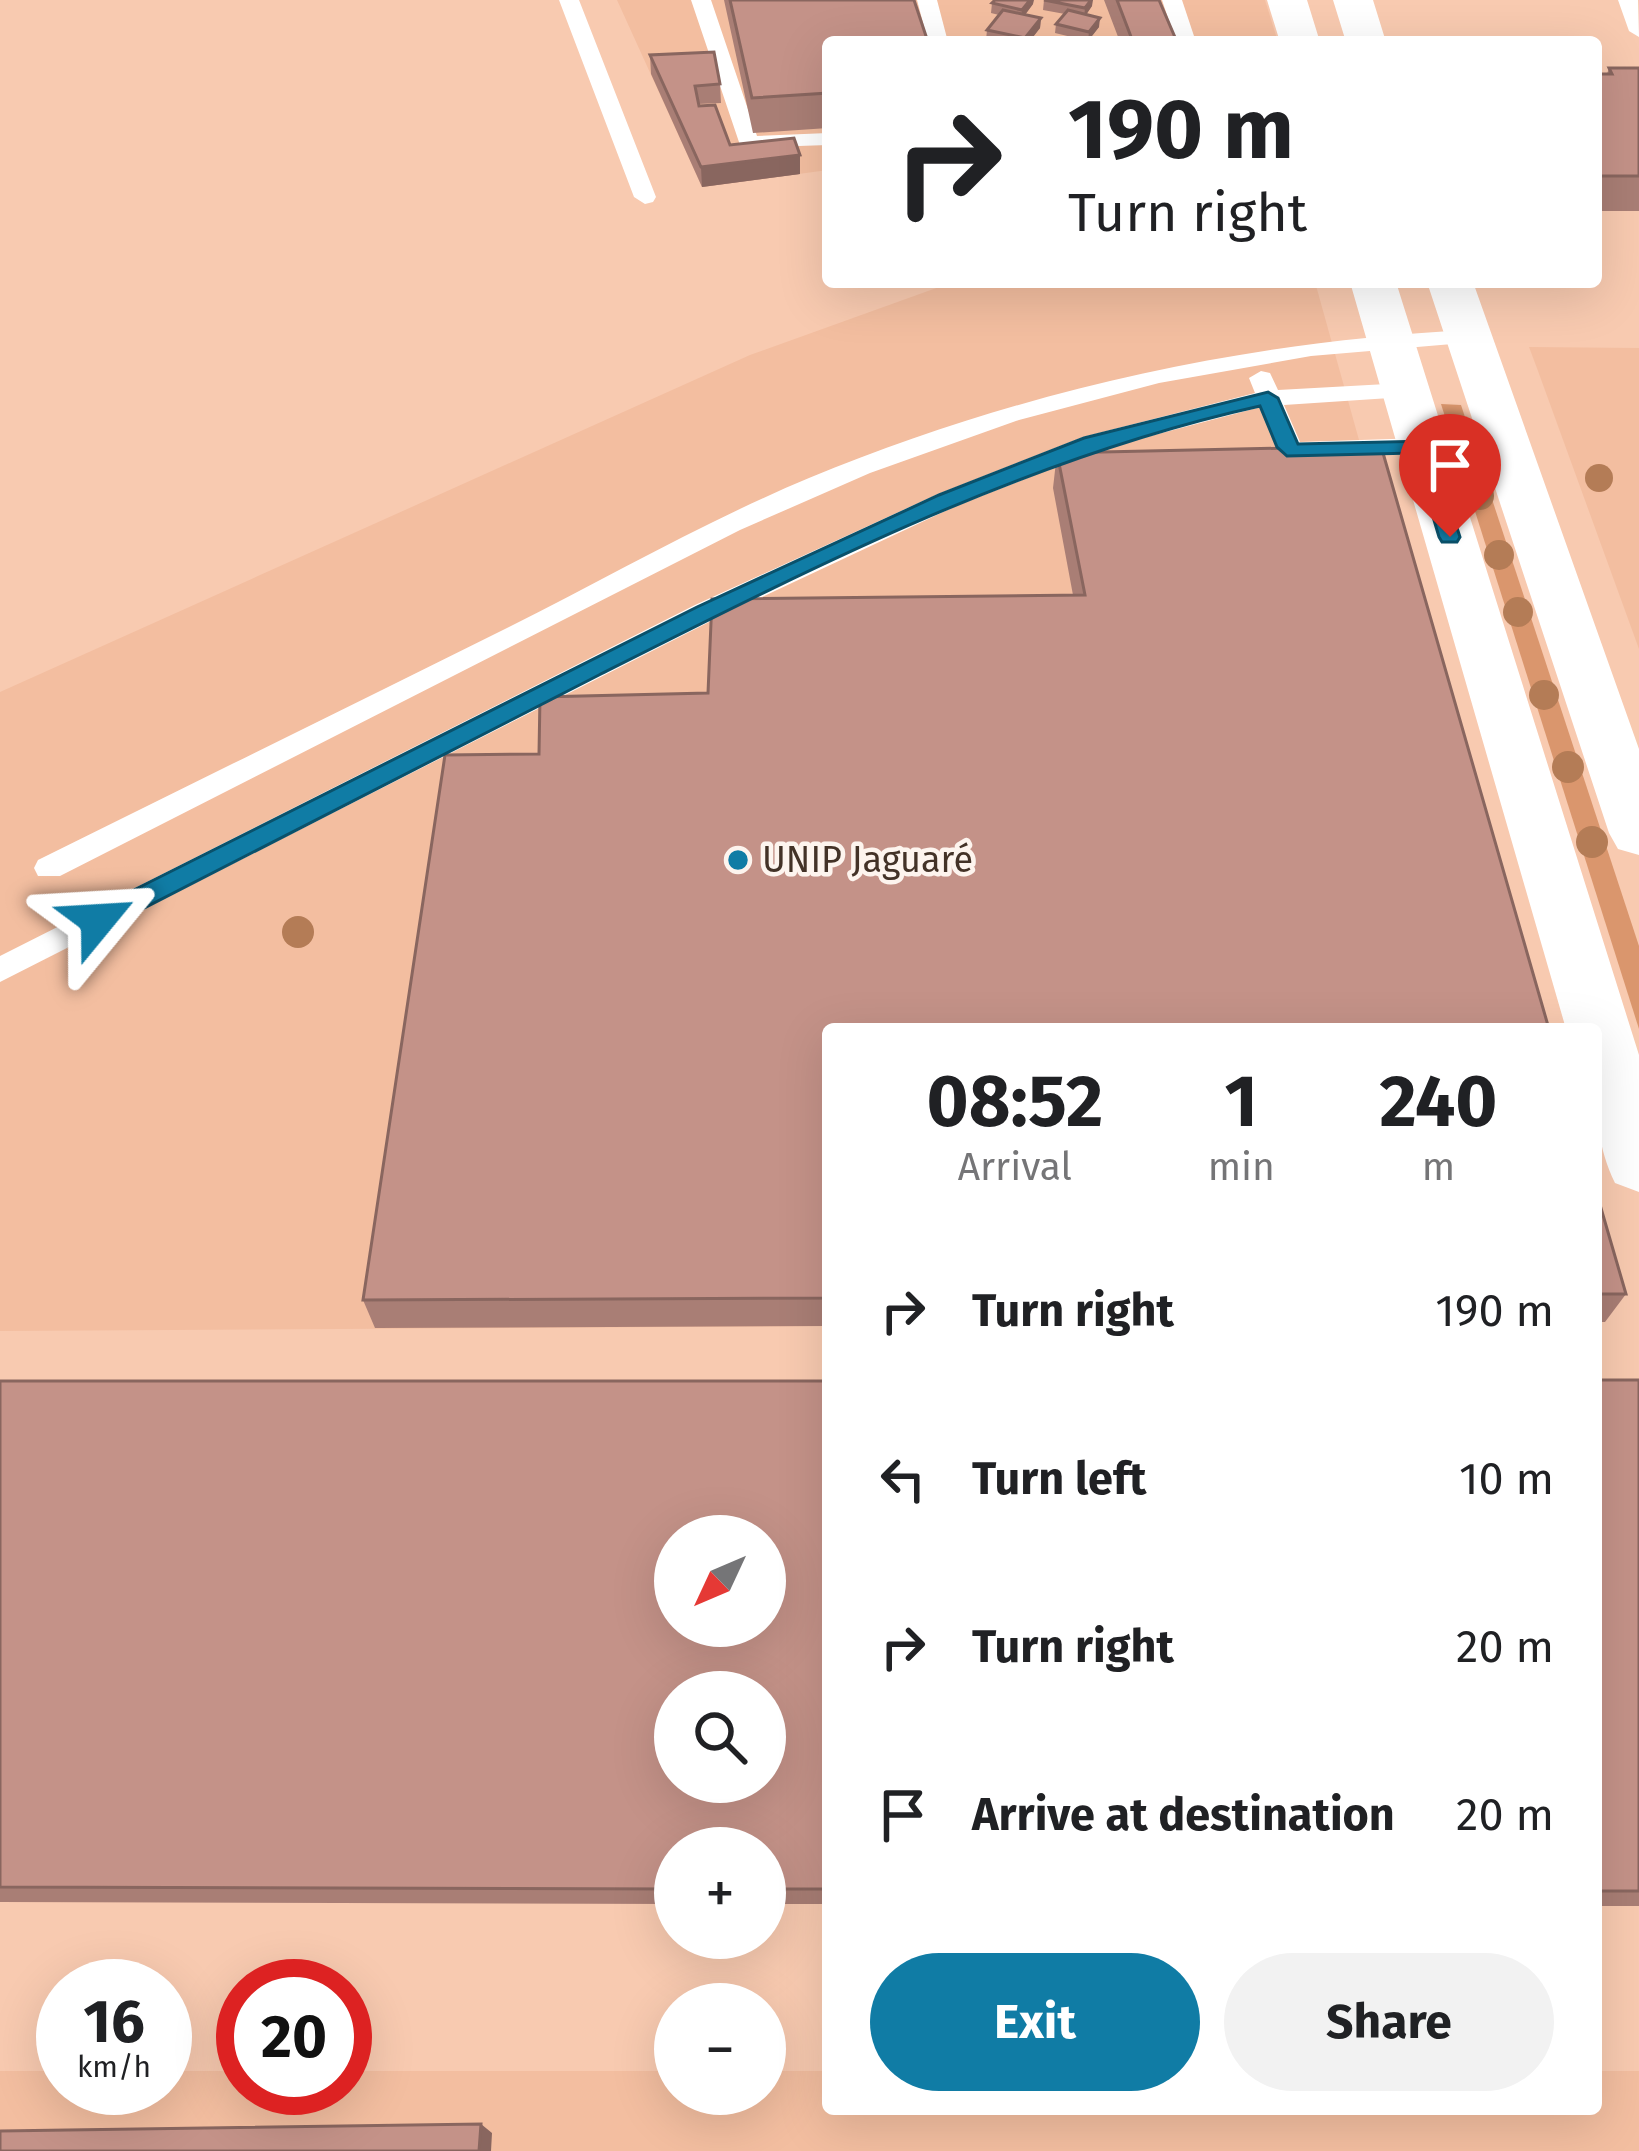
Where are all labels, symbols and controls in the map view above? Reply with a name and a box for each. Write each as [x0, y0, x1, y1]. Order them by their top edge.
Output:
text: 190 m [1068, 79, 1294, 180]
icon: right [870, 84, 1026, 240]
text: Turn right [1068, 181, 1307, 245]
pin [1399, 414, 1501, 537]
icon: arrive [1417, 432, 1483, 498]
place label: UNIP Jaguaré [762, 838, 973, 882]
marker: UNIP Jaguaré [725, 847, 751, 873]
position arrow [35, 857, 161, 983]
text: 08:52 [927, 1059, 1103, 1145]
text: 1 [1225, 1059, 1258, 1145]
text: 240 [1380, 1059, 1497, 1145]
text: Arrival [958, 1144, 1072, 1190]
text: min [1208, 1144, 1275, 1190]
text: m [1422, 1144, 1455, 1190]
icon: right [870, 1278, 936, 1344]
text: Turn right [972, 1284, 1174, 1338]
text: 190 m [1435, 1284, 1554, 1338]
icon: left [870, 1446, 936, 1512]
text: Turn left [972, 1452, 1146, 1506]
text: 10 m [1459, 1452, 1554, 1506]
north arrow [654, 1515, 786, 1647]
map controls [654, 1515, 786, 2115]
icon: right [870, 1614, 936, 1680]
text: Turn right [972, 1620, 1174, 1674]
text: 20 m [1456, 1620, 1554, 1674]
button: search [654, 1671, 786, 1803]
icon: arrive [870, 1782, 936, 1848]
text: Arrive at destination [972, 1788, 1395, 1842]
text: 20 m [1456, 1788, 1554, 1842]
button: + [654, 1827, 786, 1959]
button: Exit [870, 1953, 1200, 2091]
button: Share [1224, 1953, 1554, 2091]
speed limit sign: 20 [216, 1959, 372, 2115]
button: − [654, 1983, 786, 2115]
text: 16 [83, 1986, 145, 2058]
text: km/h [77, 2049, 151, 2085]

